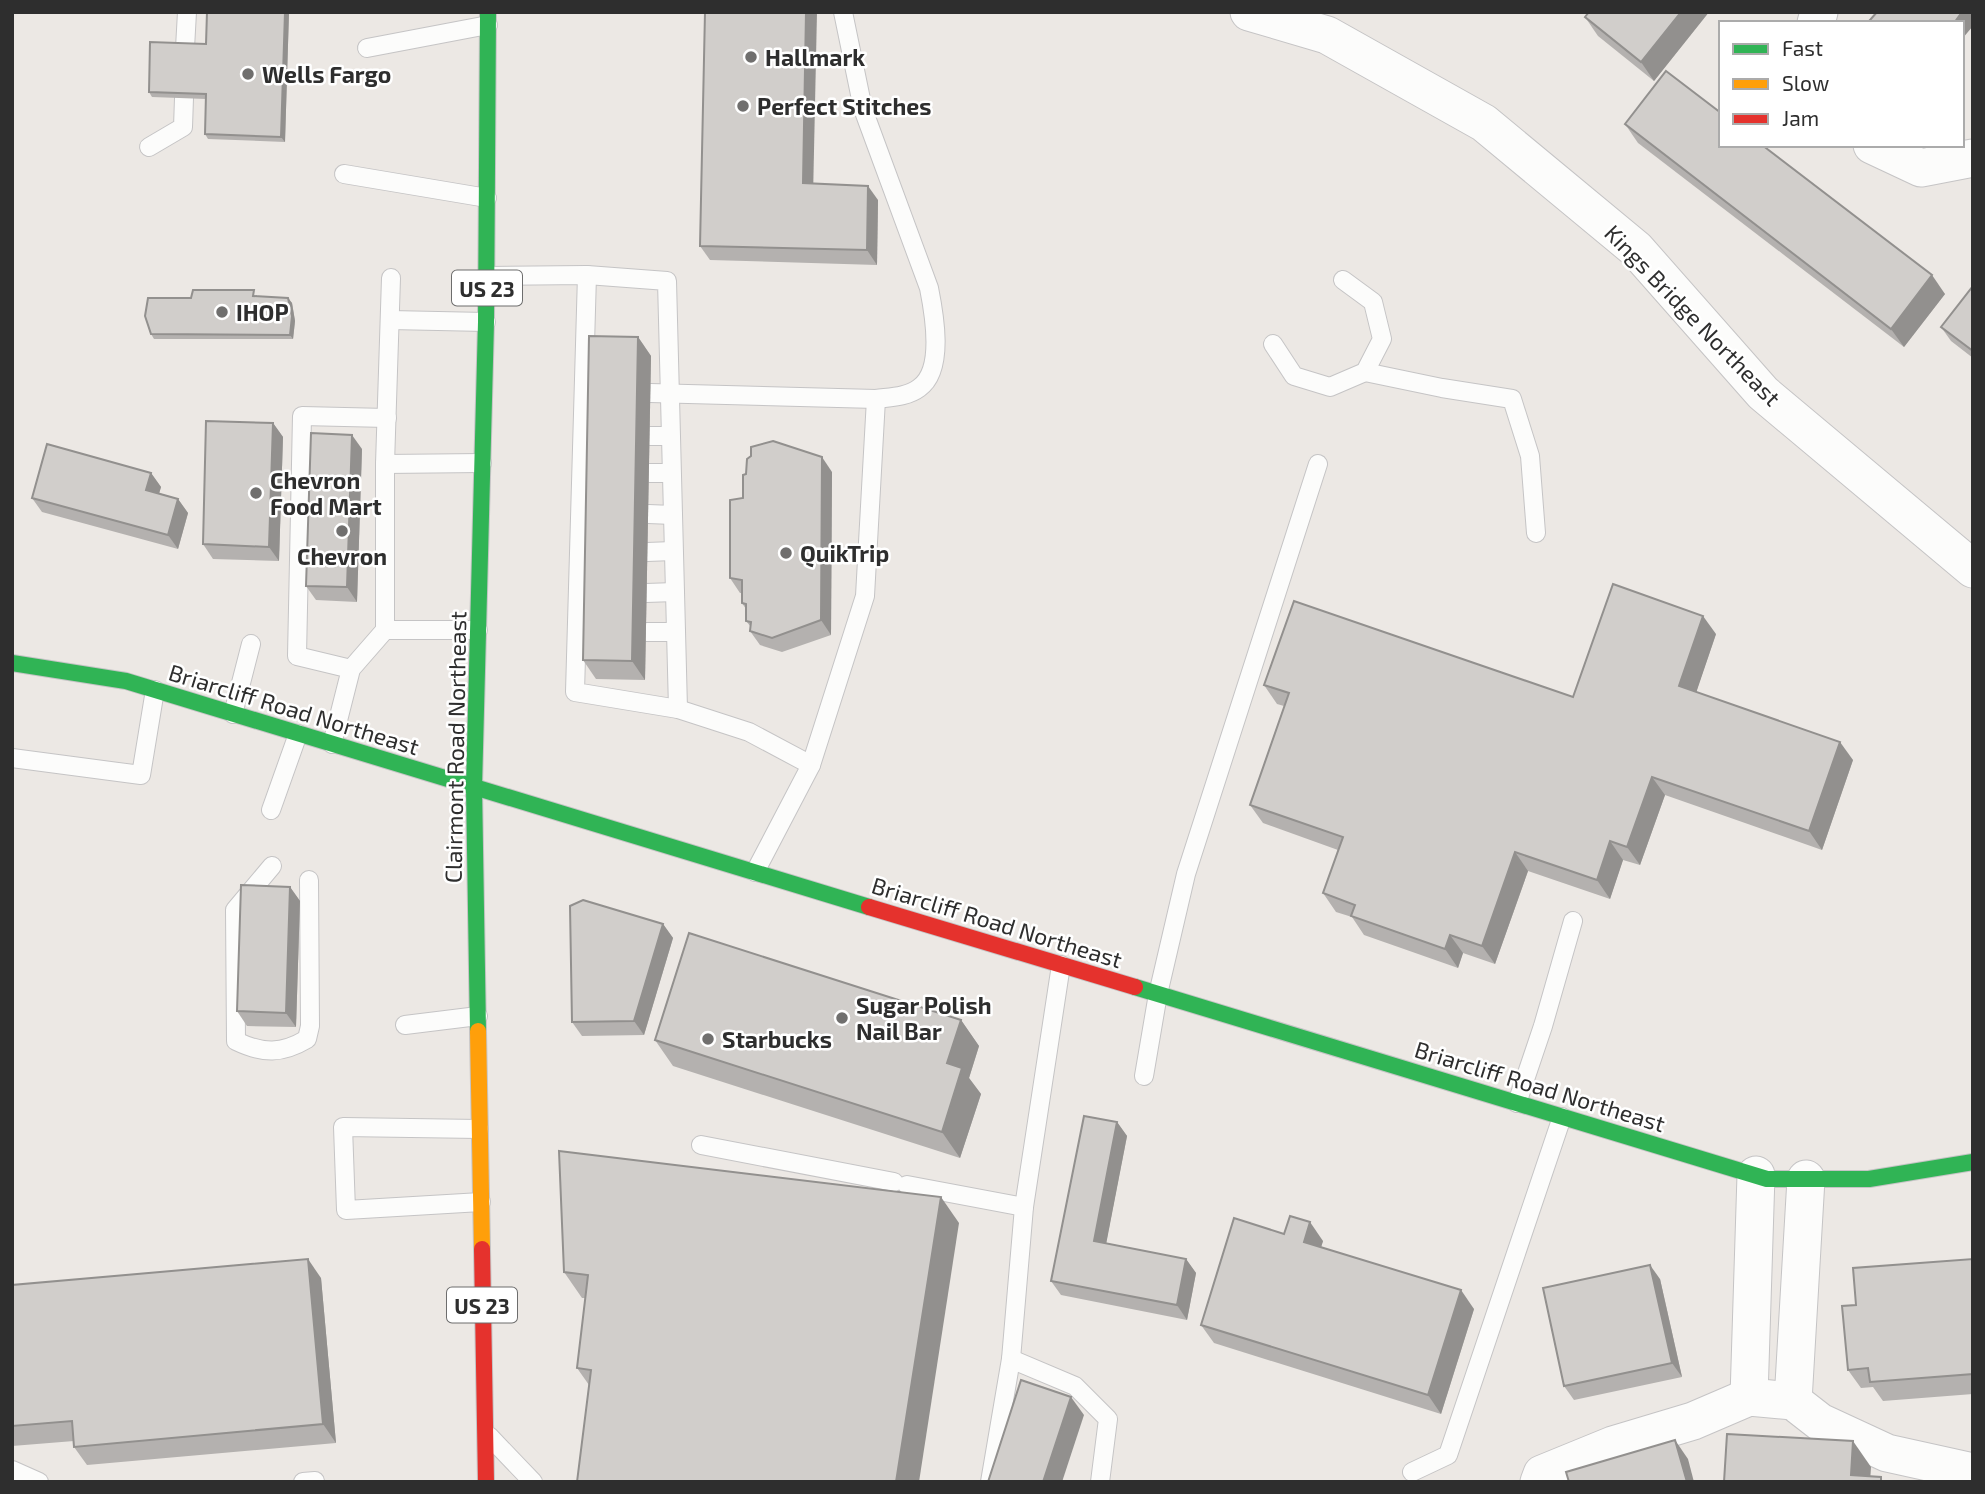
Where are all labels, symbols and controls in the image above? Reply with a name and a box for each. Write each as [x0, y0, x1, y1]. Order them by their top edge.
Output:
legend [1719, 21, 1964, 147]
text: Fast [1782, 35, 1823, 60]
place label: Hallmark [765, 43, 865, 71]
marker: Hallmark [743, 49, 759, 65]
place label: Wells Fargo [262, 60, 391, 88]
marker: Wells Fargo [240, 66, 256, 82]
text: Slow [1782, 70, 1829, 95]
place label: Perfect Stitches [757, 92, 932, 120]
marker: Perfect Stitches [735, 98, 751, 114]
text: Jam [1782, 105, 1819, 130]
street label: Kings Bridge Northeast [1599, 219, 1787, 412]
road number: US 23 [452, 270, 522, 306]
place label: IHOP [236, 298, 289, 326]
marker: IHOP [214, 304, 230, 320]
place label: Chevron Food Mart [270, 466, 382, 520]
marker: Chevron Food Mart [248, 485, 264, 501]
marker: Chevron [334, 523, 350, 539]
place label: QuikTrip [800, 539, 889, 568]
place label: Chevron [297, 542, 387, 570]
marker: QuikTrip [778, 545, 794, 561]
street label: Clairmont Road Northeast [439, 610, 471, 883]
street label: Briarcliff Road Northeast [166, 658, 423, 760]
street label: Briarcliff Road Northeast [869, 871, 1126, 973]
place label: Sugar Polish Nail Bar [856, 991, 991, 1045]
marker: Sugar Polish Nail Bar [834, 1010, 850, 1026]
place label: Starbucks [722, 1025, 832, 1053]
marker: Starbucks [700, 1031, 716, 1047]
street label: Briarcliff Road Northeast [1412, 1035, 1669, 1137]
road number: US 23 [447, 1288, 517, 1322]

